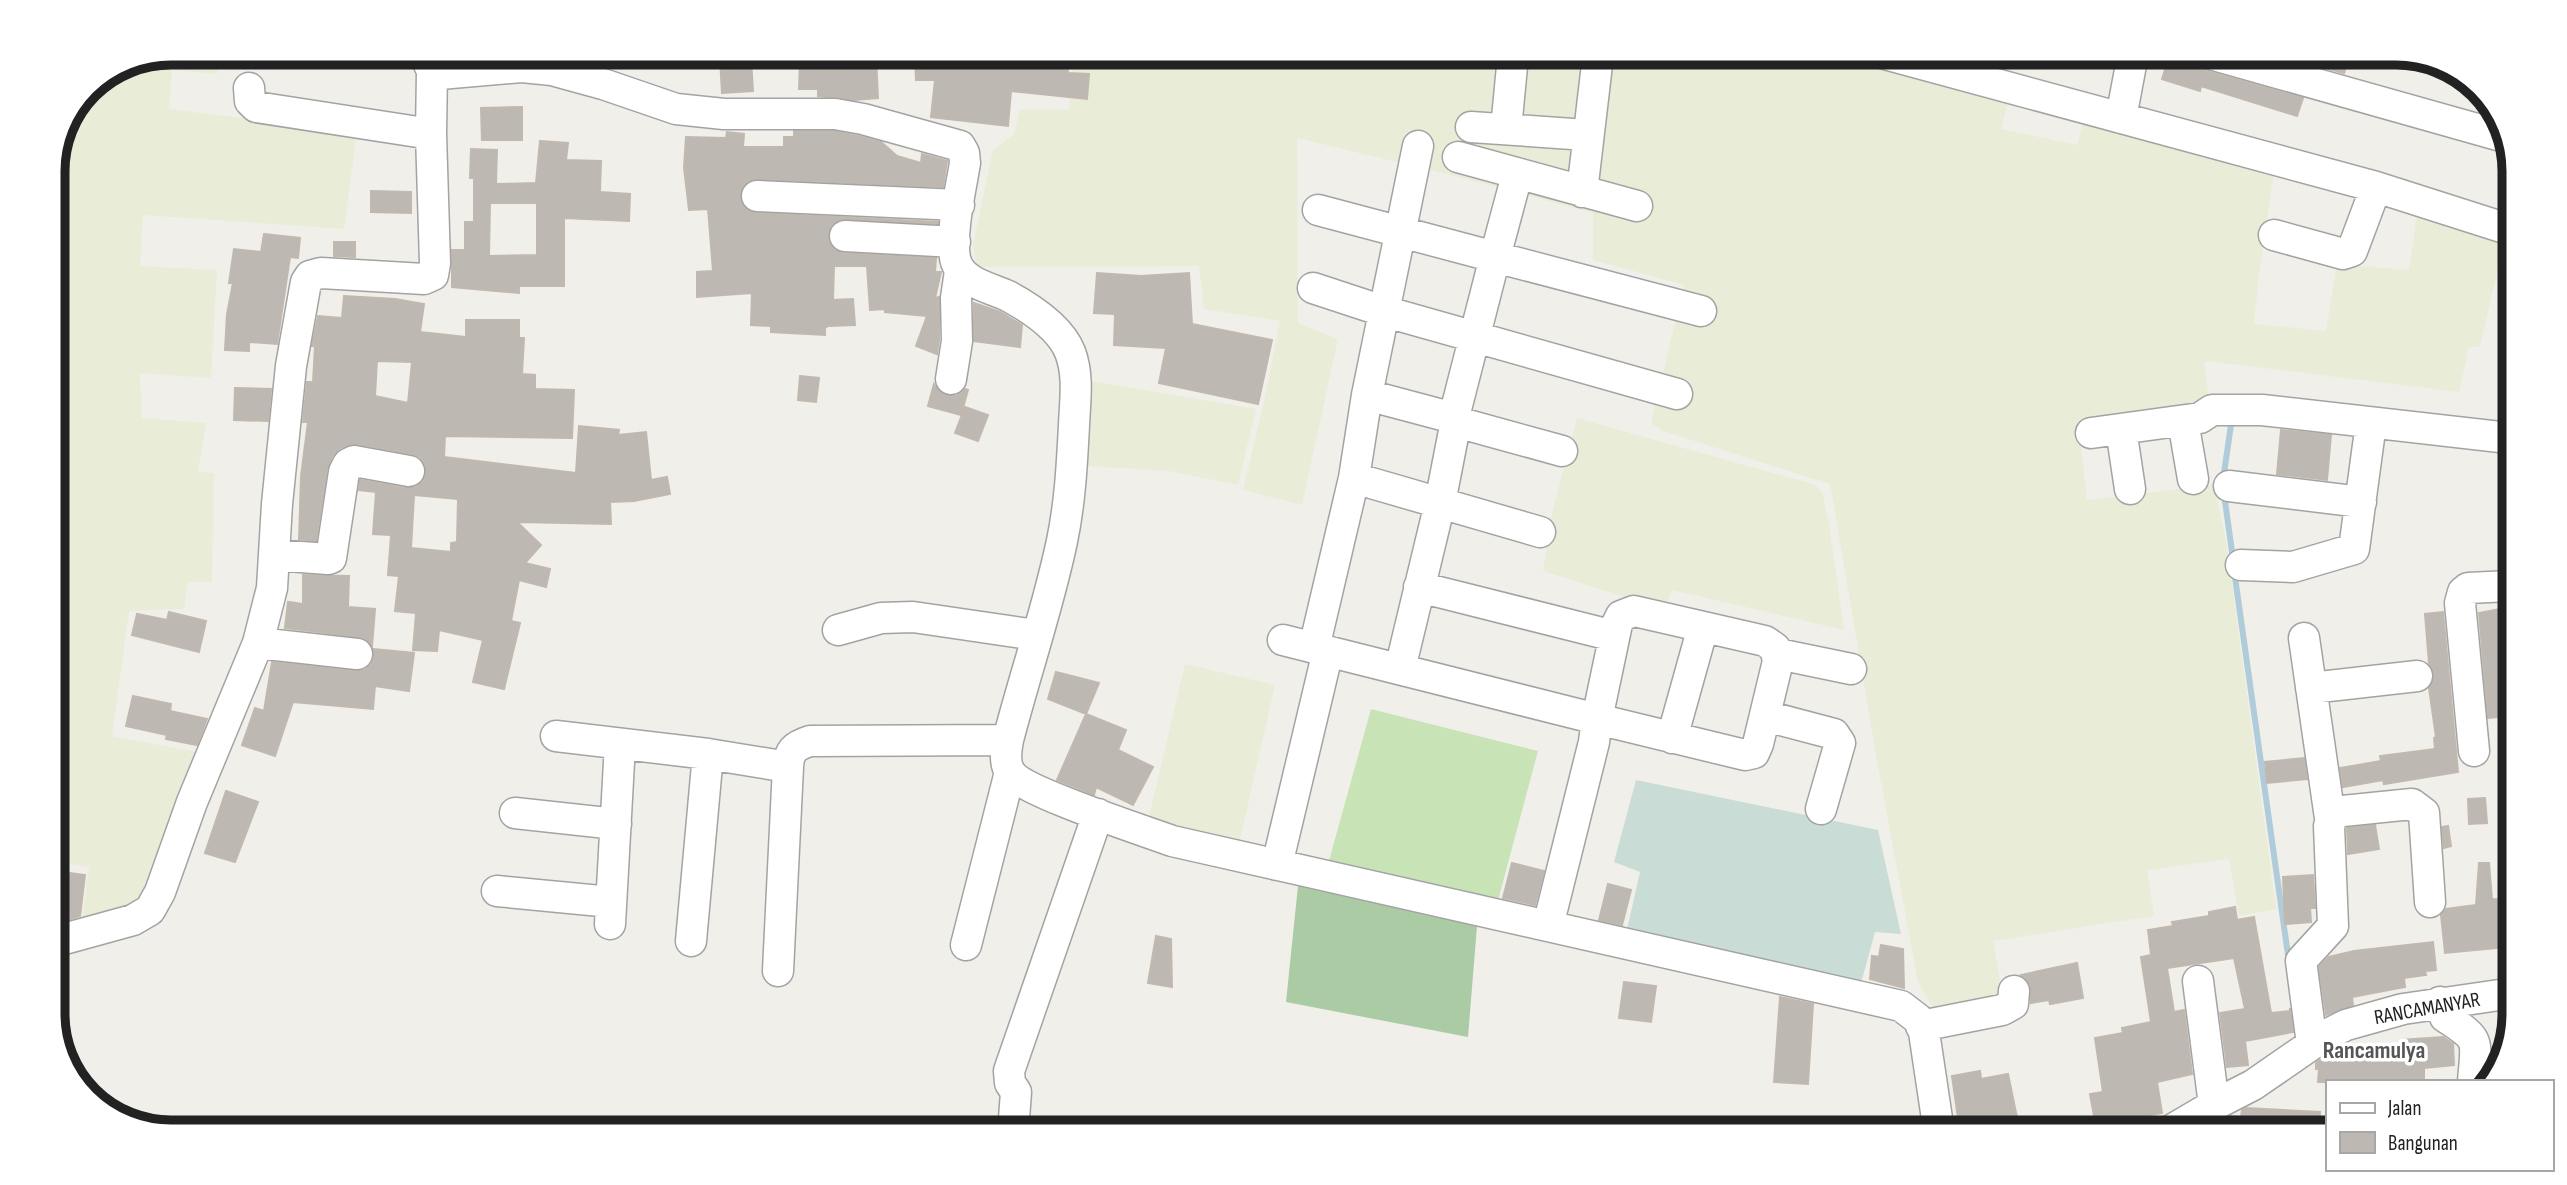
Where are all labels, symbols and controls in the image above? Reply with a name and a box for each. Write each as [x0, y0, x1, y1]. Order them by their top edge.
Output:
street label: RANCAMANYAR [2372, 987, 2482, 1030]
district label: Rancamulya [2323, 1036, 2425, 1065]
legend [2326, 1080, 2553, 1171]
text: Jalan [2387, 1096, 2421, 1121]
text: Bangunan [2388, 1131, 2458, 1156]

